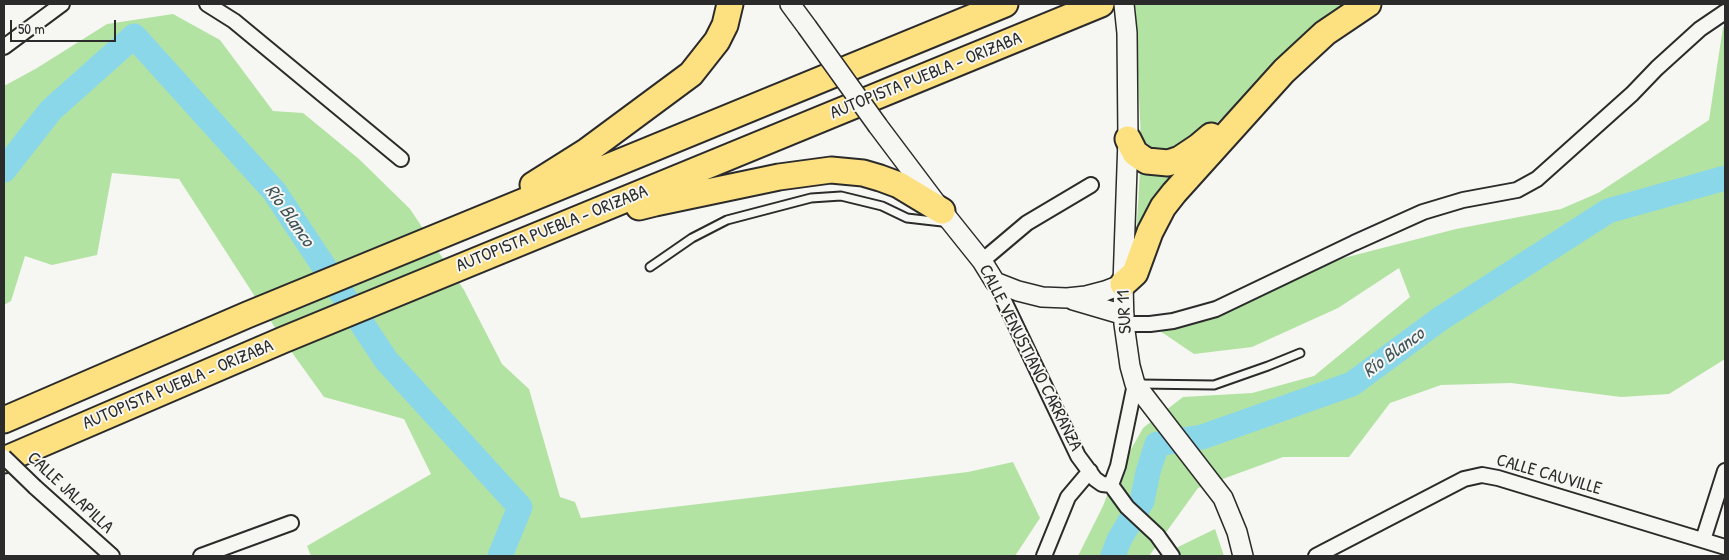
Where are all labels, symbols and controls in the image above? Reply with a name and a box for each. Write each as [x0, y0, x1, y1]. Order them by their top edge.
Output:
scale bar [12, 10, 119, 42]
text: 50 m [18, 18, 45, 39]
street label: AUTOPISTA PUEBLA - ORIZABA [827, 28, 1025, 124]
water label: Río Blanco [259, 181, 319, 251]
street label: AUTOPISTA PUEBLA - ORIZABA [453, 181, 651, 277]
street label: CALLE VENUSTIANO CARRANZA [974, 261, 1086, 455]
street label: SUR 11 [1113, 290, 1137, 334]
water label: Río Blanco [1359, 323, 1429, 383]
street label: AUTOPISTA PUEBLA - ORIZABA [80, 335, 276, 435]
street label: CALLE JALAPILLA [22, 448, 118, 538]
street label: CALLE CAUVILLE [1494, 450, 1604, 500]

